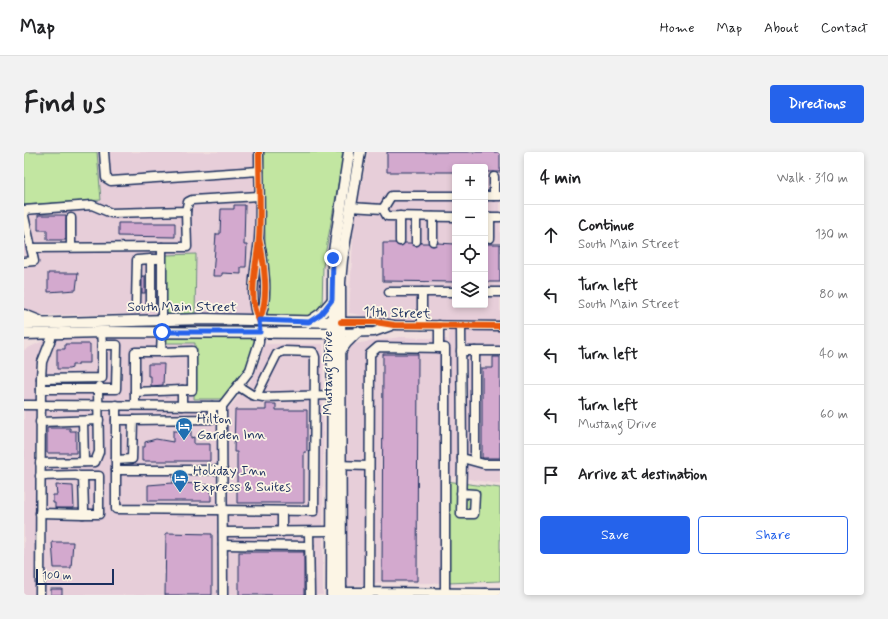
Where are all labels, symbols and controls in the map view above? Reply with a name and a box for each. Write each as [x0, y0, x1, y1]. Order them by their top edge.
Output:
text: Map [20, 15, 55, 40]
text: Home [660, 19, 694, 37]
text: Map [716, 19, 742, 37]
text: About [764, 19, 799, 37]
text: Contact [821, 19, 868, 37]
button: Directions [770, 85, 864, 123]
text: Find us [24, 86, 105, 123]
map controls [452, 164, 488, 308]
button: + [452, 164, 488, 200]
text: 4 min [540, 167, 581, 189]
text: Walk · 310 m [777, 170, 848, 187]
button: − [452, 200, 488, 236]
text: Continue [578, 216, 634, 236]
icon: ahead [540, 224, 562, 246]
text: 130 m [815, 226, 848, 243]
button: locate [452, 236, 488, 272]
text: South Main Street [578, 236, 680, 253]
route end [324, 249, 342, 267]
button: layers [452, 272, 488, 308]
text: Turn left [578, 276, 638, 296]
icon: left [540, 284, 562, 306]
text: 80 m [819, 286, 848, 303]
text: South Main Street [578, 296, 680, 313]
street label: South Main Street [127, 298, 237, 316]
street label: 11th Street [363, 303, 432, 323]
route start [153, 323, 171, 341]
street label: Mustang Drive [319, 331, 339, 415]
icon: left [540, 344, 562, 366]
text: Turn left [578, 345, 638, 365]
text: 40 m [819, 346, 848, 363]
text: Turn left [578, 396, 638, 416]
icon: left [540, 404, 562, 426]
text: 60 m [820, 406, 848, 423]
place label: Hilton Garden Inn [197, 410, 266, 444]
hotel icon: Hilton Garden Inn [174, 416, 194, 441]
text: Mustang Drive [578, 416, 657, 433]
place label: Holiday Inn Express & Suites [193, 462, 291, 496]
icon: arrive [540, 464, 562, 486]
text: Arrive at destination [578, 465, 707, 485]
hotel icon: Holiday Inn Express & Suites [170, 468, 190, 493]
button: Save [540, 516, 690, 554]
button: Share [698, 516, 848, 554]
scale bar [36, 567, 114, 586]
text: 100 m [42, 569, 72, 583]

